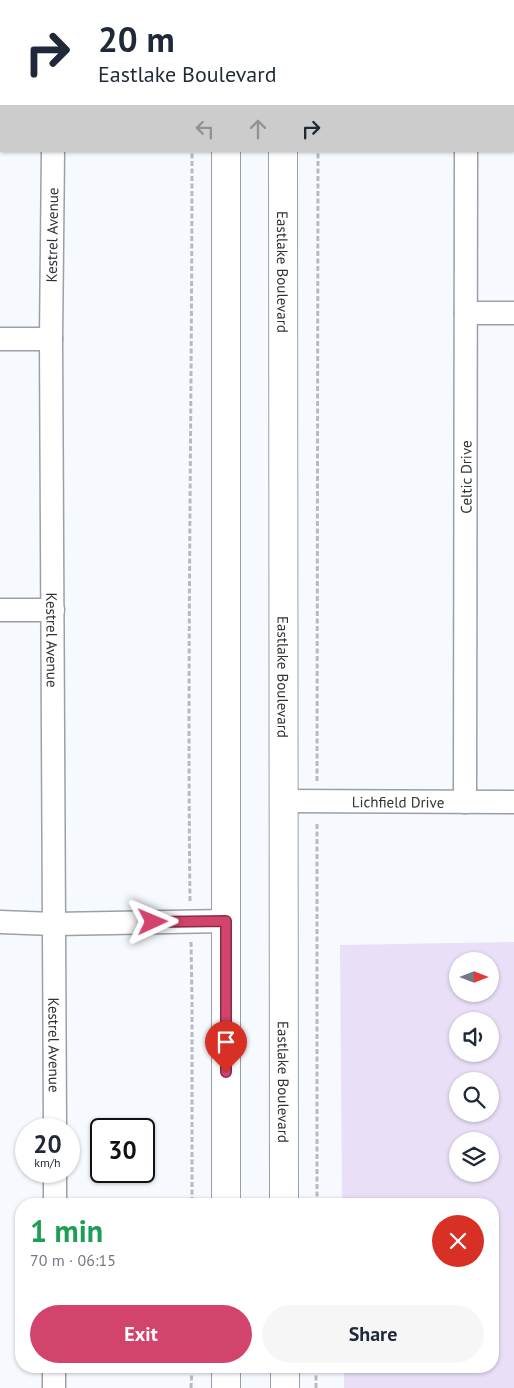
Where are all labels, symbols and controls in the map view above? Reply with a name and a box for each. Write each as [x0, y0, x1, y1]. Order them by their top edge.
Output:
text: 20 m [98, 16, 175, 62]
icon: right [15, 20, 80, 85]
text: Eastlake Boulevard [98, 60, 277, 88]
icon: left [191, 115, 219, 143]
icon: ahead [244, 115, 272, 143]
icon: right [297, 115, 325, 143]
street label: Kestrel Avenue [42, 187, 62, 283]
street label: Eastlake Boulevard [274, 211, 293, 333]
street label: Celtic Drive [456, 440, 475, 514]
street label: Kestrel Avenue [43, 592, 62, 688]
street label: Eastlake Boulevard [274, 616, 293, 738]
street label: Lichfield Drive [352, 792, 444, 811]
position arrow [126, 895, 178, 947]
north arrow [449, 952, 499, 1002]
map controls [449, 952, 499, 1182]
street label: Kestrel Avenue [45, 997, 64, 1093]
button: sound [449, 1012, 499, 1062]
pin [205, 1021, 247, 1072]
street label: Eastlake Boulevard [274, 1021, 293, 1143]
icon: arrive [212, 1028, 240, 1056]
button: search [449, 1072, 499, 1122]
speed limit sign: 30 [90, 1118, 155, 1183]
text: 20 [33, 1128, 62, 1160]
button: layers [449, 1132, 499, 1182]
text: km/h [34, 1155, 61, 1170]
text: 1 min [30, 1211, 103, 1250]
button: close [432, 1215, 484, 1267]
text: 70 m · 06:15 [30, 1250, 116, 1270]
button: Exit [30, 1305, 252, 1363]
button: Share [262, 1305, 484, 1363]

